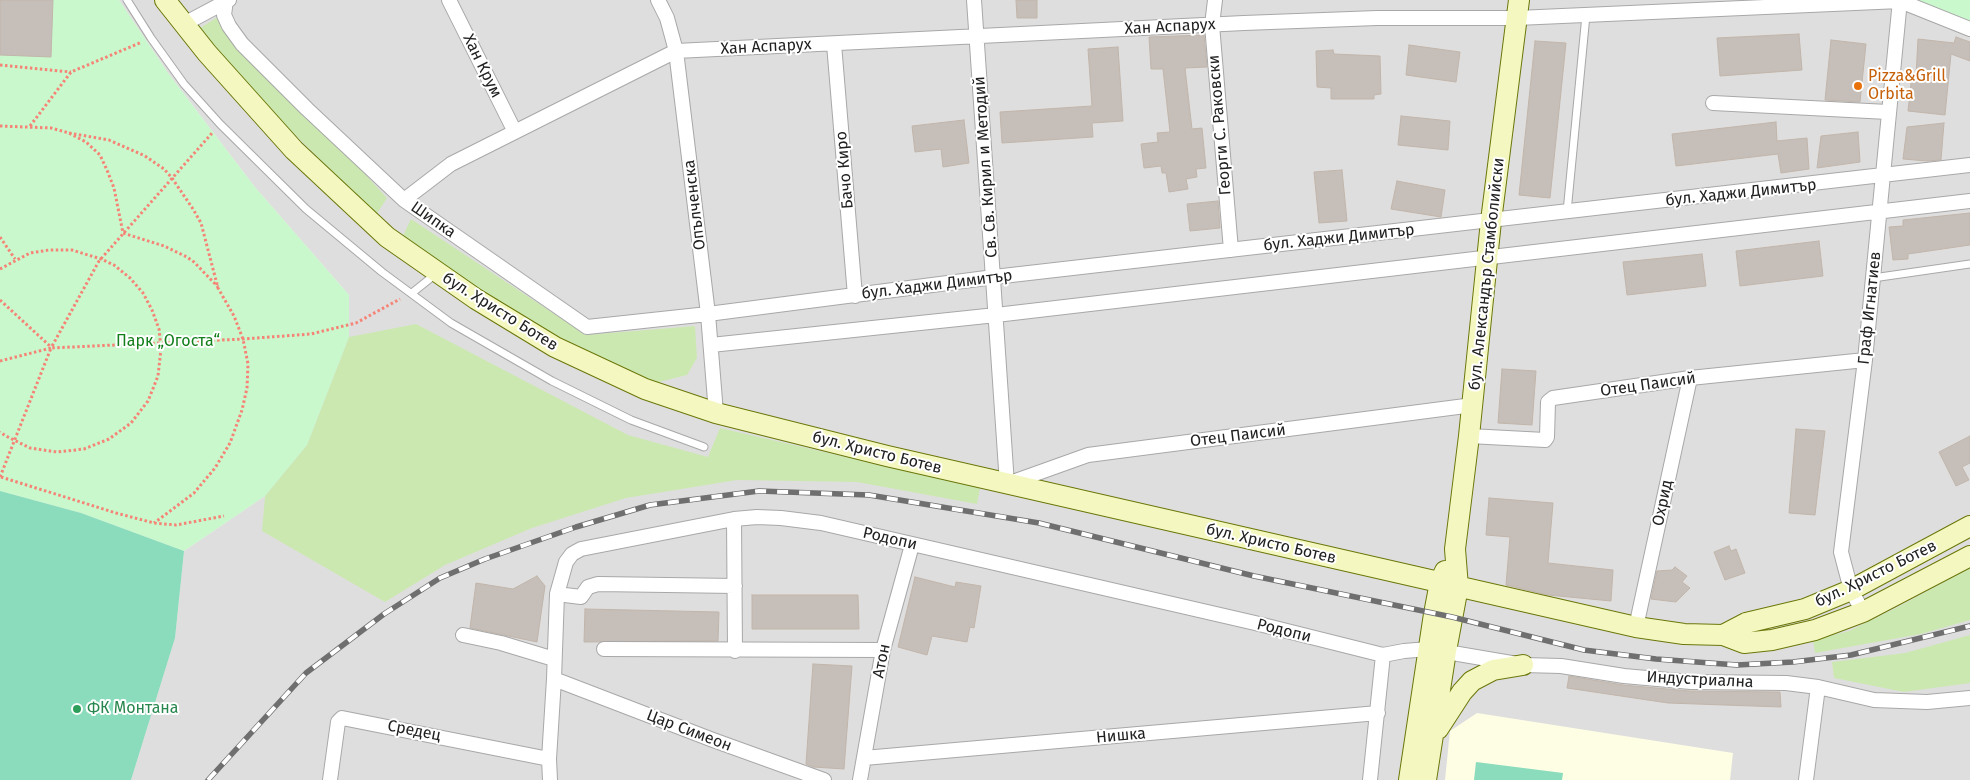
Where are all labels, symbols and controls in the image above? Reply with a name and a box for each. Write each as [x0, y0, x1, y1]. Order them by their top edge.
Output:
street label: Хан Аспарух [1124, 15, 1216, 39]
street label: Хан Крум [458, 31, 506, 101]
street label: Хан Аспарух [720, 35, 812, 59]
street label: Георги С. Раковски [1204, 54, 1236, 196]
place label: Pizza&Grill Orbita [1868, 67, 1946, 105]
street label: Св. Св. Кирил и Методий [970, 76, 1002, 258]
marker: Pizza&Grill Orbita [1852, 80, 1864, 92]
street label: Бачо Киро [832, 130, 858, 210]
street label: бул. Александър Стамболийски [1465, 157, 1509, 391]
street label: Опълченска [680, 159, 710, 251]
street label: бул. Хаджи Димитър [1664, 176, 1818, 210]
street label: Шипка [407, 198, 459, 242]
street label: бул. Хаджи Димитър [1262, 221, 1416, 255]
street label: Граф Игнатиев [1855, 250, 1885, 366]
street label: бул. Хаджи Димитър [860, 266, 1014, 304]
street label: бул. Христо Ботев [439, 269, 561, 355]
park label: Парк „Огоста“ [116, 332, 220, 352]
street label: Отец Паисий [1599, 369, 1697, 401]
street label: Отец Паисий [1189, 421, 1287, 451]
street label: бул. Христо Ботев [810, 428, 944, 478]
street label: Охрид [1649, 478, 1677, 528]
street label: бул. Христо Ботев [1204, 520, 1338, 568]
street label: Родопи [861, 523, 919, 555]
street label: бул. Христо Ботев [1812, 536, 1940, 612]
street label: Родопи [1255, 615, 1313, 647]
street label: Атон [869, 642, 895, 680]
street label: Индустриална [1646, 668, 1754, 692]
place label: ФК Монтана [87, 699, 179, 719]
marker: ФК Монтана [71, 703, 83, 715]
street label: Цар Симеон [644, 706, 734, 756]
street label: Средец [386, 716, 442, 746]
street label: Нишка [1095, 724, 1147, 748]

